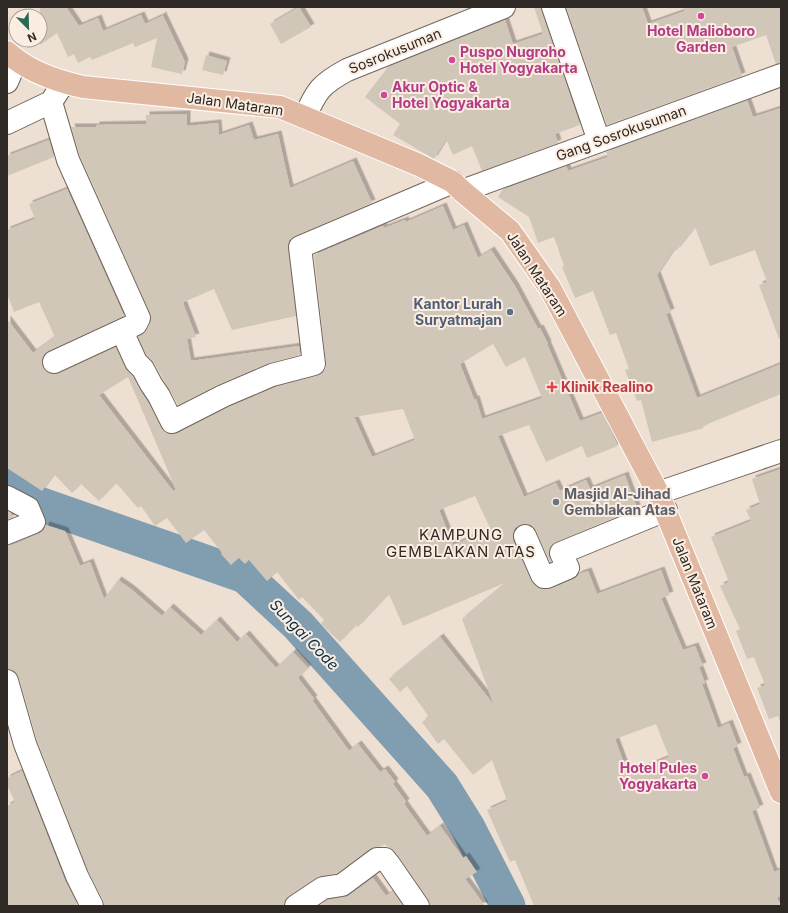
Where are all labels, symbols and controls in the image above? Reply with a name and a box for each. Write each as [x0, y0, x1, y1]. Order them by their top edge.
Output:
north arrow [8, 8, 48, 48]
marker: Hotel Malioboro Garden [696, 11, 706, 21]
place label: Hotel Malioboro Garden [647, 22, 756, 55]
street label: Sosrokusuman [346, 24, 444, 77]
text: N [25, 29, 39, 45]
place label: Puspo Nugroho Hotel Yogyakarta [460, 43, 578, 76]
marker: Puspo Nugroho Hotel Yogyakarta [447, 55, 457, 65]
place label: Akur Optic & Hotel Yogyakarta [392, 78, 510, 111]
street label: Jalan Mataram [185, 88, 285, 119]
marker: Akur Optic & Hotel Yogyakarta [379, 90, 389, 100]
street label: Gang Sosrokusuman [553, 101, 688, 164]
street label: Jalan Mataram [504, 228, 571, 319]
place label: Kantor Lurah Suryatmajan [414, 295, 502, 328]
marker: Kantor Lurah Suryatmajan [505, 307, 515, 317]
place label: Klinik Realino [561, 378, 654, 395]
marker: Klinik Realino [546, 381, 558, 393]
place label: Masjid Al-Jihad Gemblakan Atas [564, 485, 676, 518]
marker: Masjid Al-Jihad Gemblakan Atas [551, 497, 561, 507]
district label: KAMPUNG GEMBLAKAN ATAS [386, 525, 536, 561]
street label: Jalan Mataram [669, 534, 722, 631]
water label: Sungai Code [266, 595, 343, 674]
place label: Hotel Pules Yogyakarta [619, 759, 697, 792]
marker: Hotel Pules Yogyakarta [700, 771, 710, 781]

